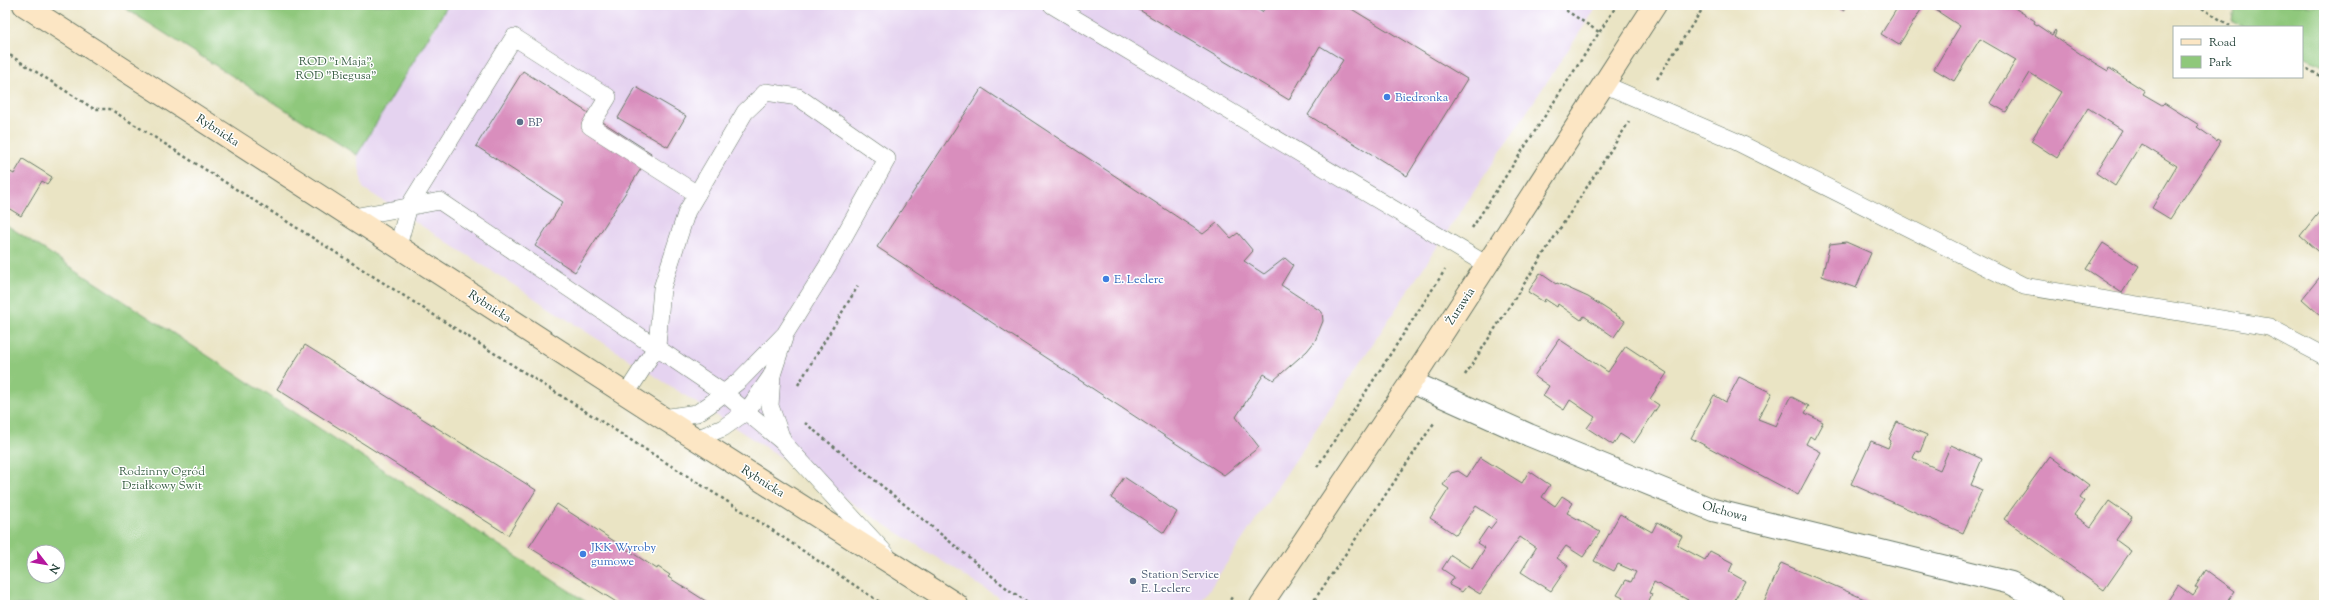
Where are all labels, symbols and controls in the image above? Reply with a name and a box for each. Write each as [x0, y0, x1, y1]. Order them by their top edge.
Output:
legend [2173, 26, 2303, 78]
text: Road [2209, 34, 2236, 52]
park label: ROD "1 Maja", ROD "Biegusa" [296, 53, 376, 85]
text: Park [2209, 54, 2232, 72]
place label: Biedronka [1395, 89, 1449, 107]
marker: Biedronka [1382, 92, 1392, 102]
street label: Rybnicka [192, 110, 243, 152]
place label: BP [528, 114, 543, 132]
marker: BP [515, 117, 525, 127]
place label: E. Leclerc [1114, 271, 1164, 289]
marker: E. Leclerc [1101, 274, 1111, 284]
street label: Żurawia [1442, 284, 1480, 329]
street label: Rybnicka [464, 286, 515, 328]
street label: Rybnicka [737, 461, 788, 503]
park label: Rodzinny Ogród Działkowy Świt [119, 463, 205, 495]
street label: Olchowa [1700, 497, 1750, 527]
place label: JKK Wyroby gumowe [590, 539, 656, 571]
north arrow [26, 544, 66, 584]
marker: JKK Wyroby gumowe [578, 549, 588, 559]
text: N [44, 560, 63, 577]
place label: Station Service E. Leclerc [1141, 566, 1220, 598]
marker: Station Service E. Leclerc [1128, 576, 1138, 586]

